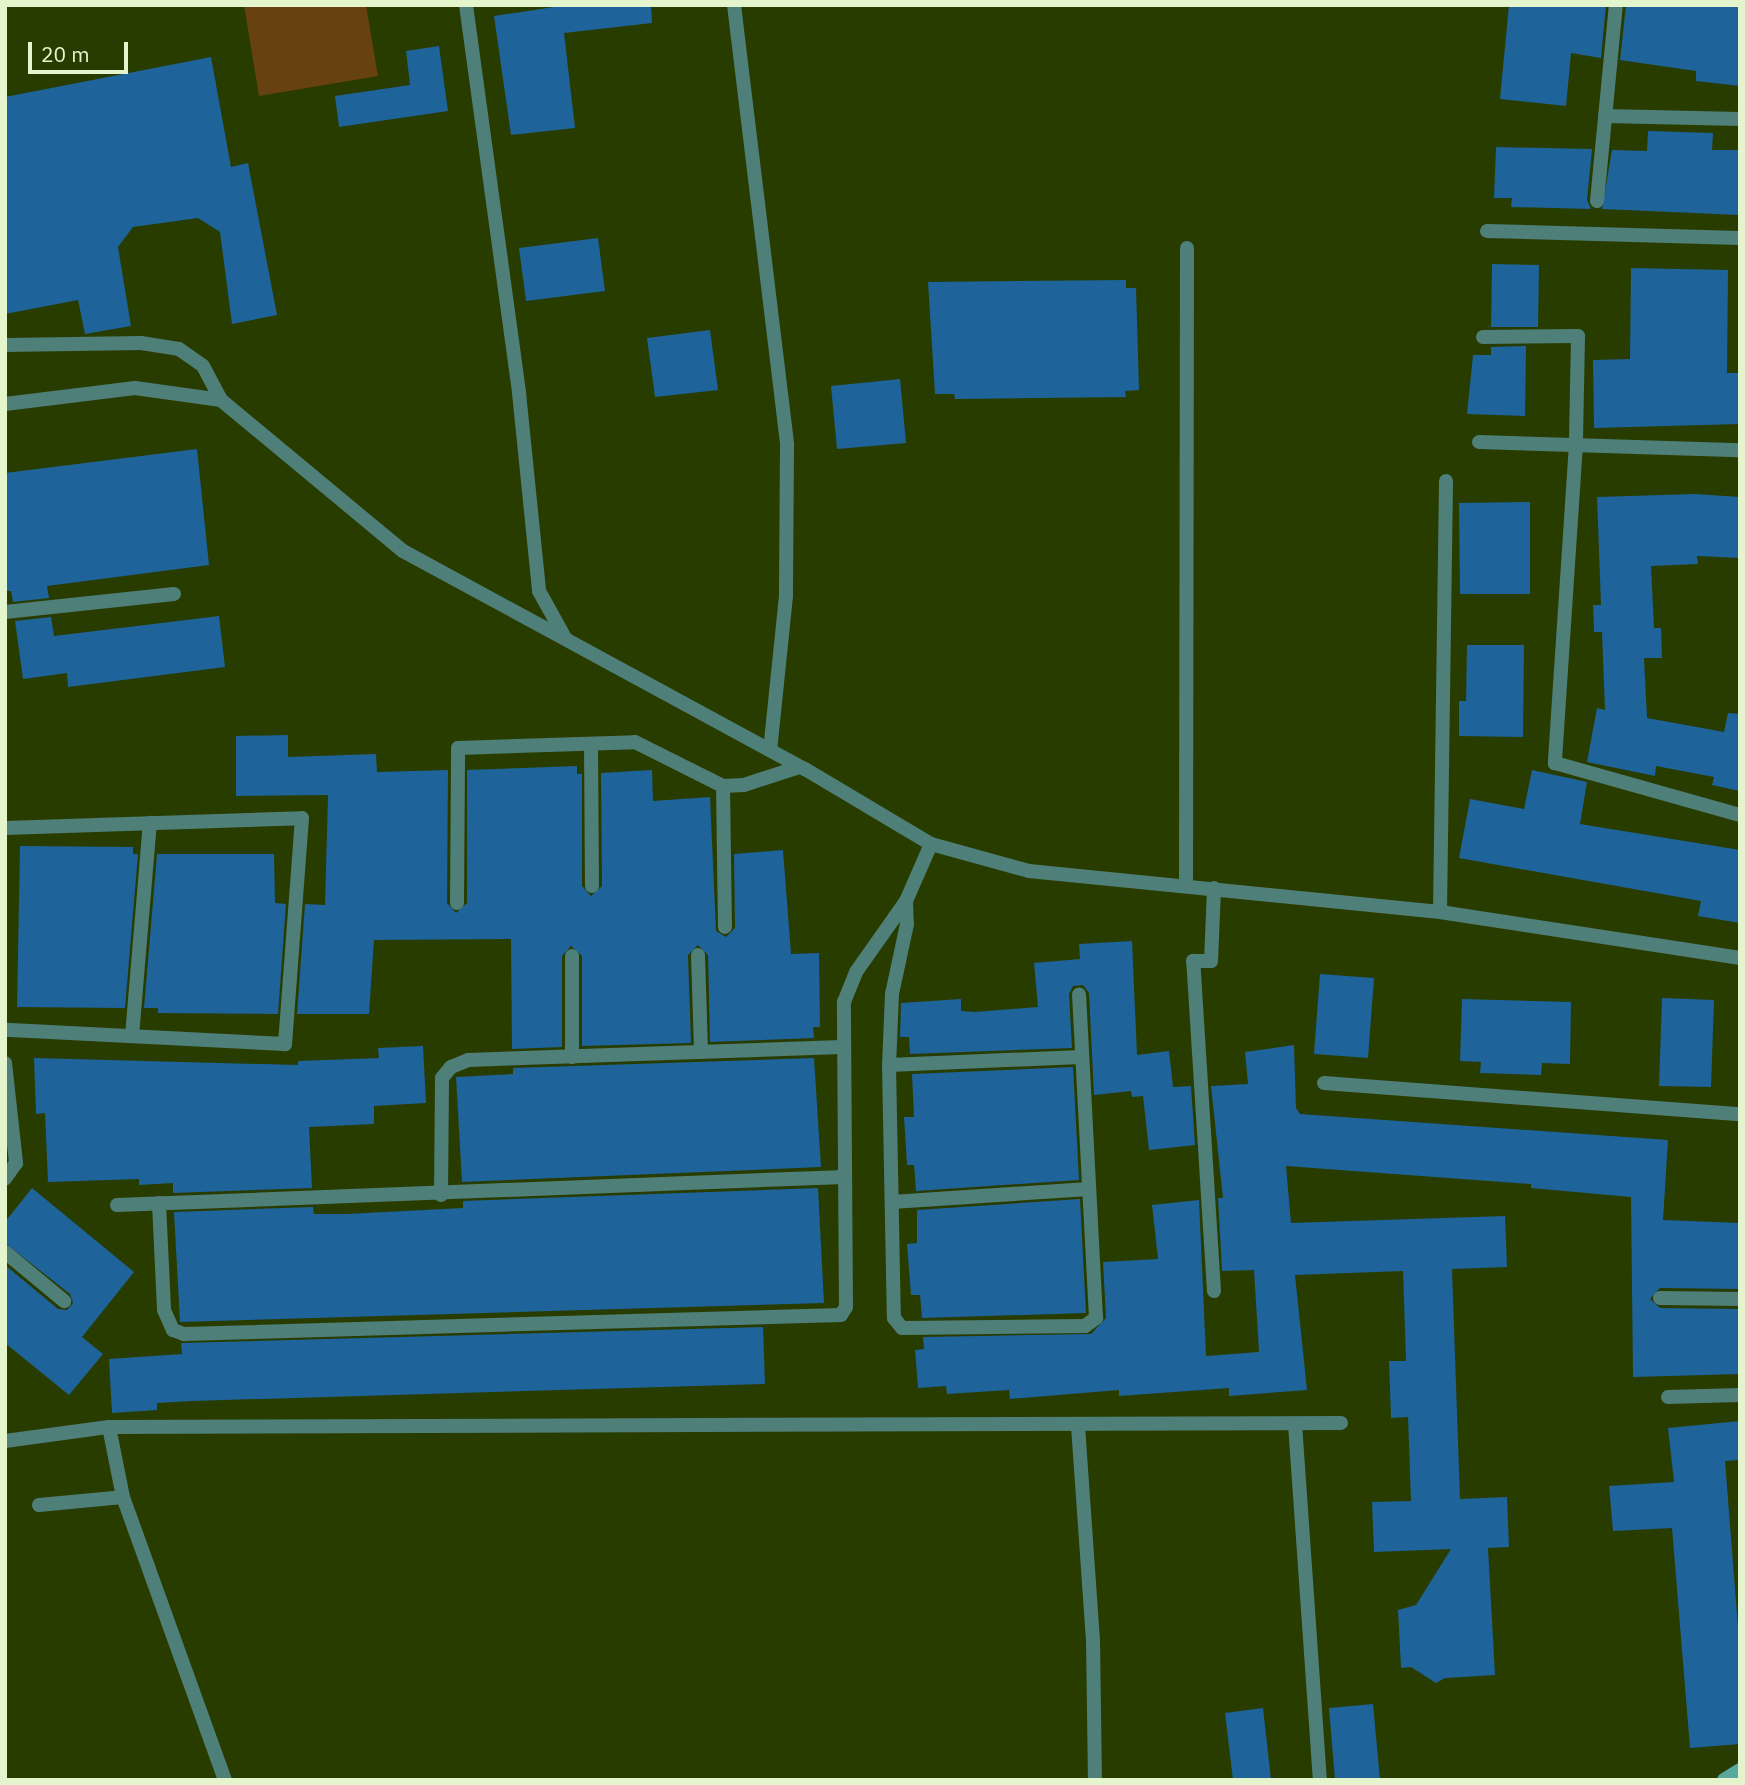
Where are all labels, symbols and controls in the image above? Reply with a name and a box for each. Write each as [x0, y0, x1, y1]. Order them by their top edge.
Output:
scale bar [32, 28, 131, 72]
text: 20 m [41, 40, 90, 68]

